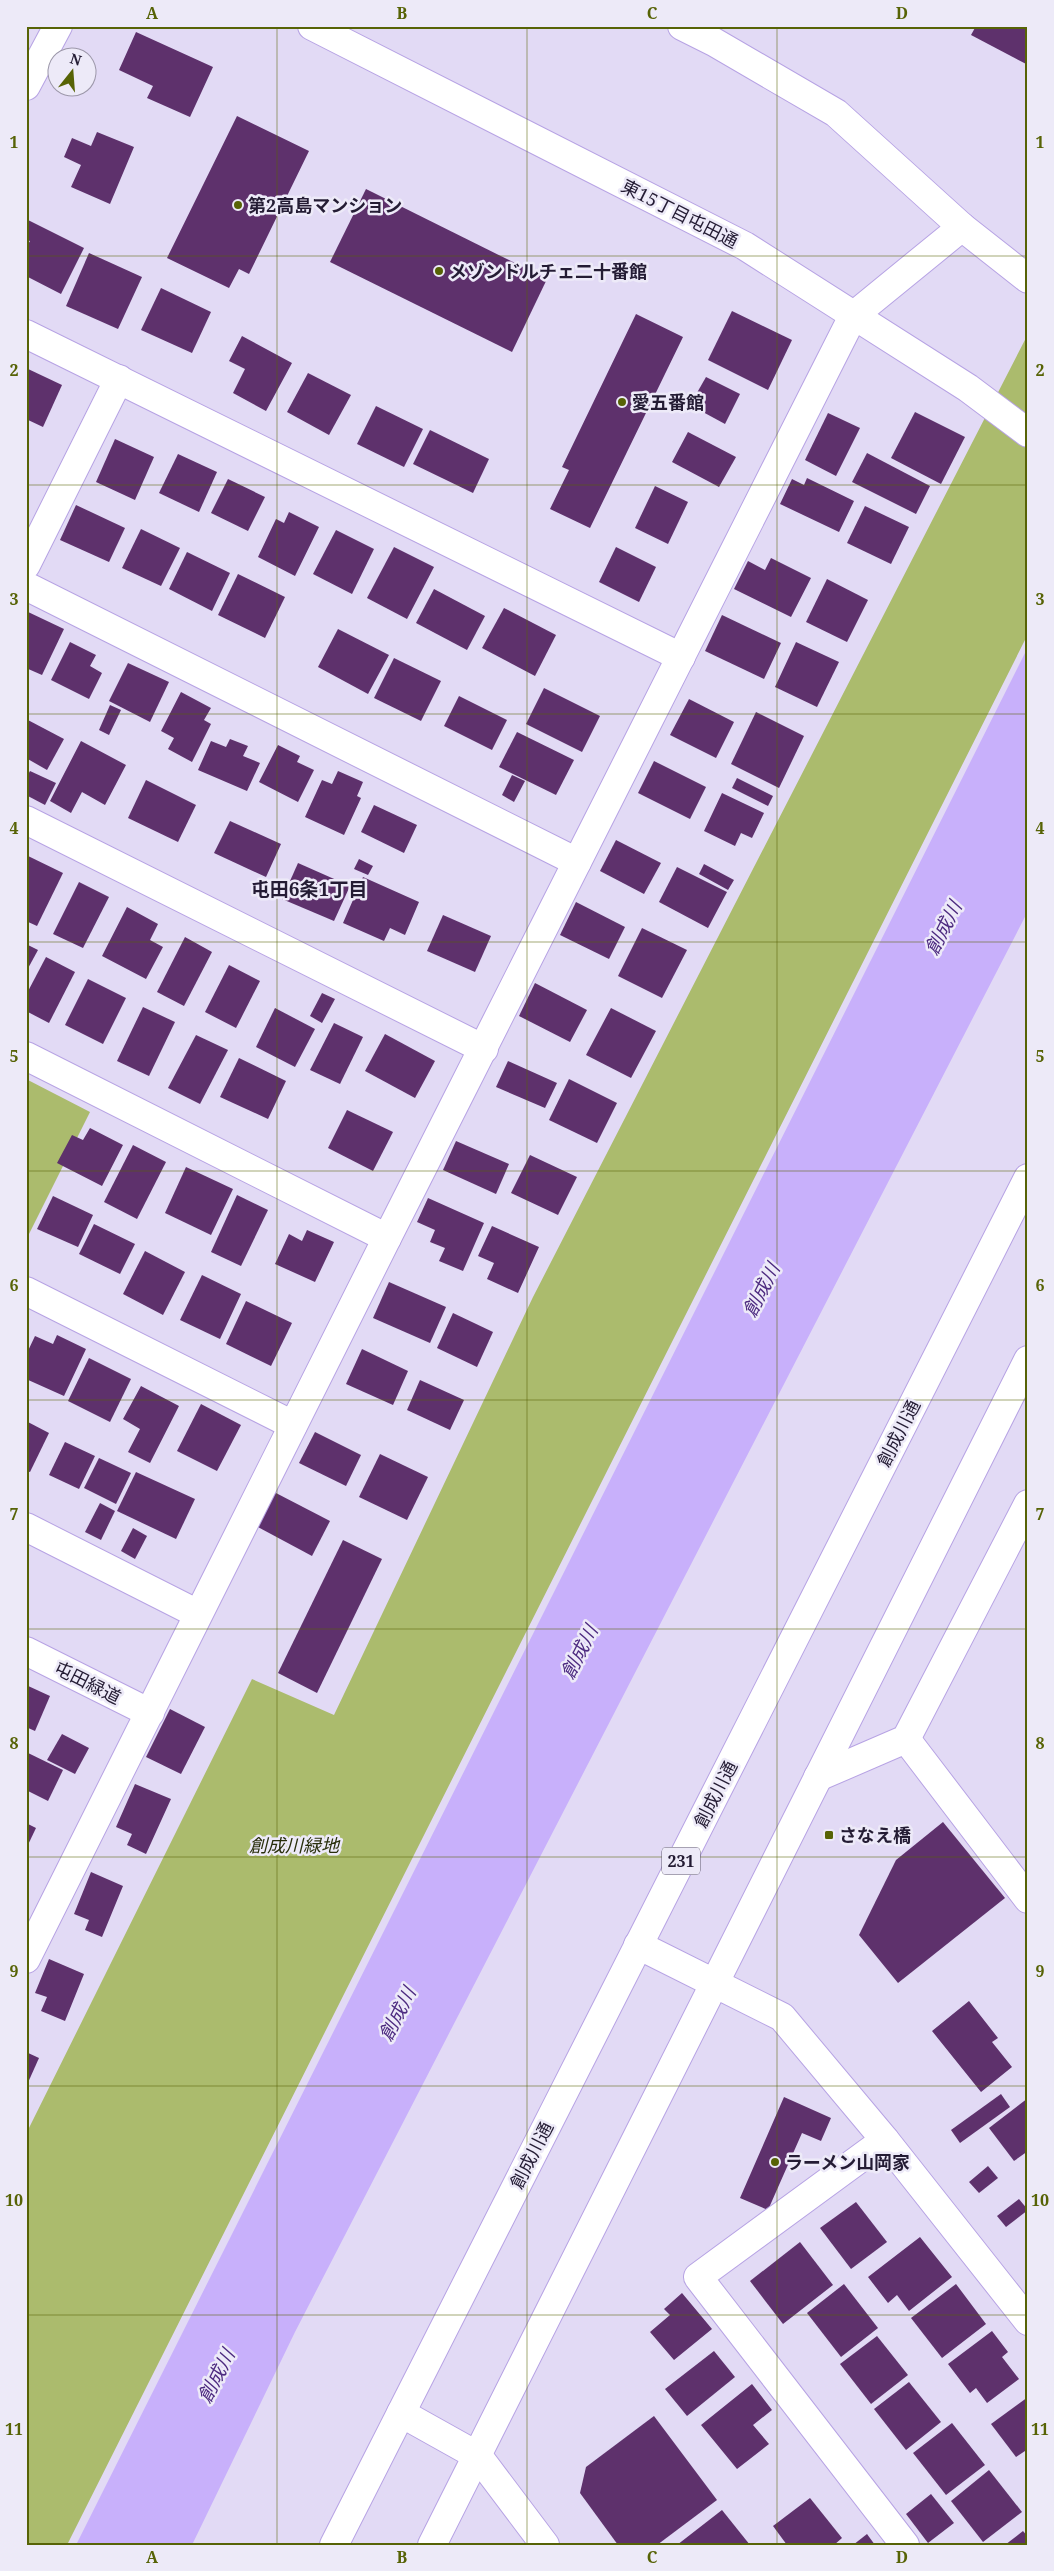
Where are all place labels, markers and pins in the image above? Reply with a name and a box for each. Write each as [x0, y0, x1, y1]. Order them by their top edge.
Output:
place label: 第2高島マンション [248, 193, 402, 217]
marker: 第2高島マンション [232, 199, 244, 211]
place label: メゾンドルチェ二十番館 [449, 259, 647, 283]
marker: メゾンドルチェ二十番館 [433, 265, 445, 277]
place label: 愛五番館 [632, 390, 704, 414]
marker: 愛五番館 [616, 396, 628, 408]
place label: さなえ橋 [839, 1823, 911, 1847]
marker: さなえ橋 [823, 1829, 835, 1841]
place label: ラーメン山岡家 [785, 2150, 910, 2174]
marker: ラーメン山岡家 [769, 2156, 781, 2168]

